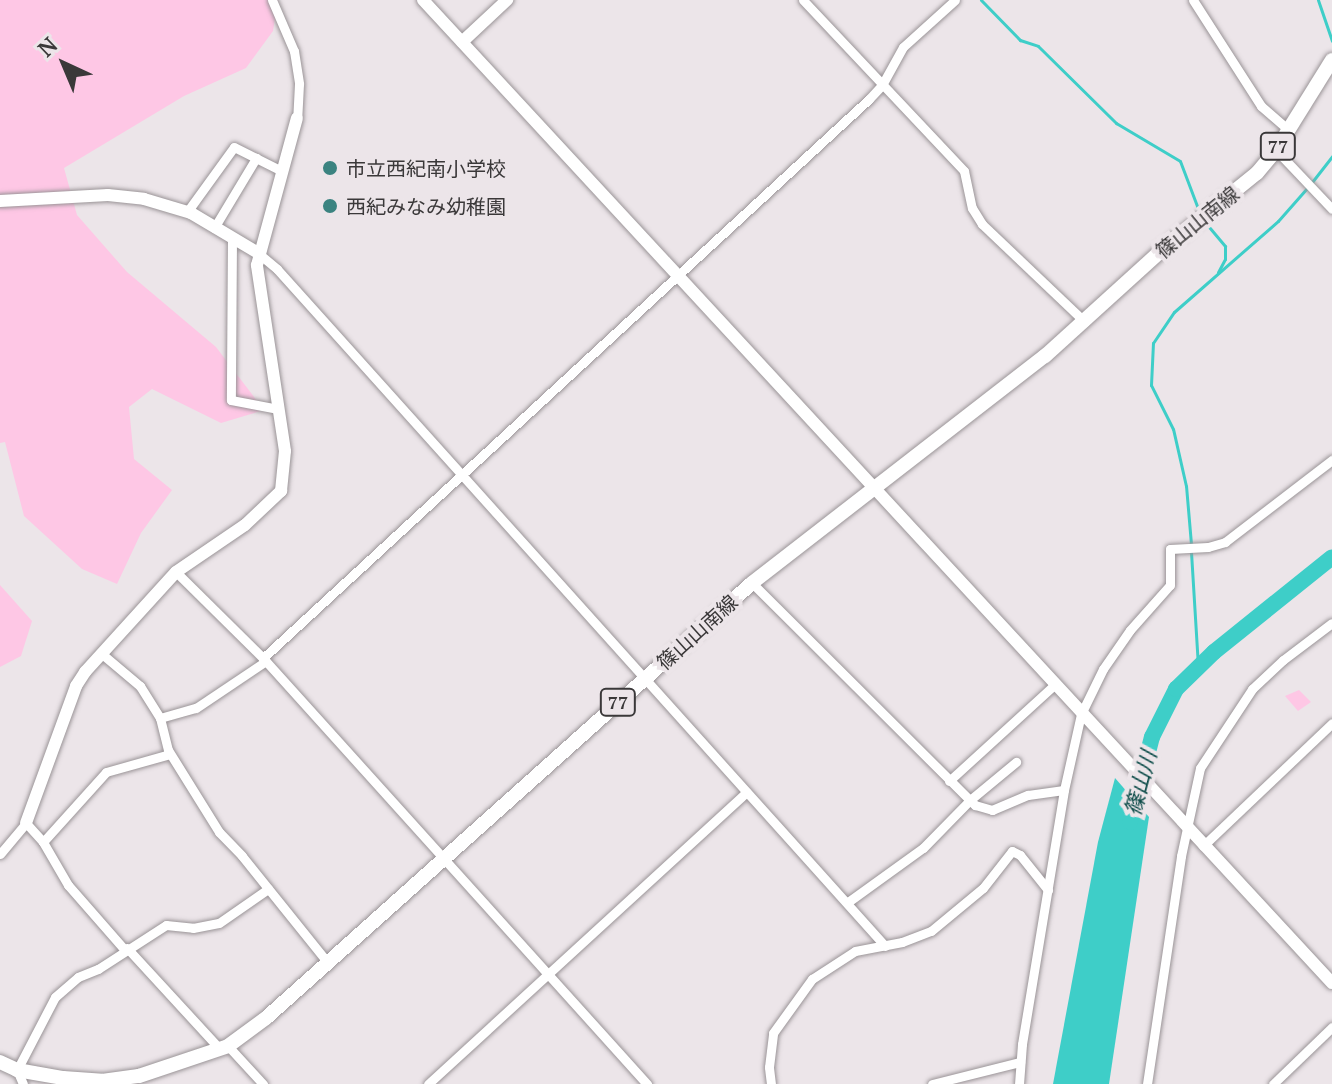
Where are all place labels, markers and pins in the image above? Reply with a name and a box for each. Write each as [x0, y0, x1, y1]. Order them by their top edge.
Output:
place label: 市立西紀南小学校 [346, 156, 506, 180]
marker: 市立西紀南小学校 [321, 159, 339, 177]
place label: 西紀みなみ幼稚園 [346, 194, 506, 218]
marker: 西紀みなみ幼稚園 [321, 197, 339, 215]

